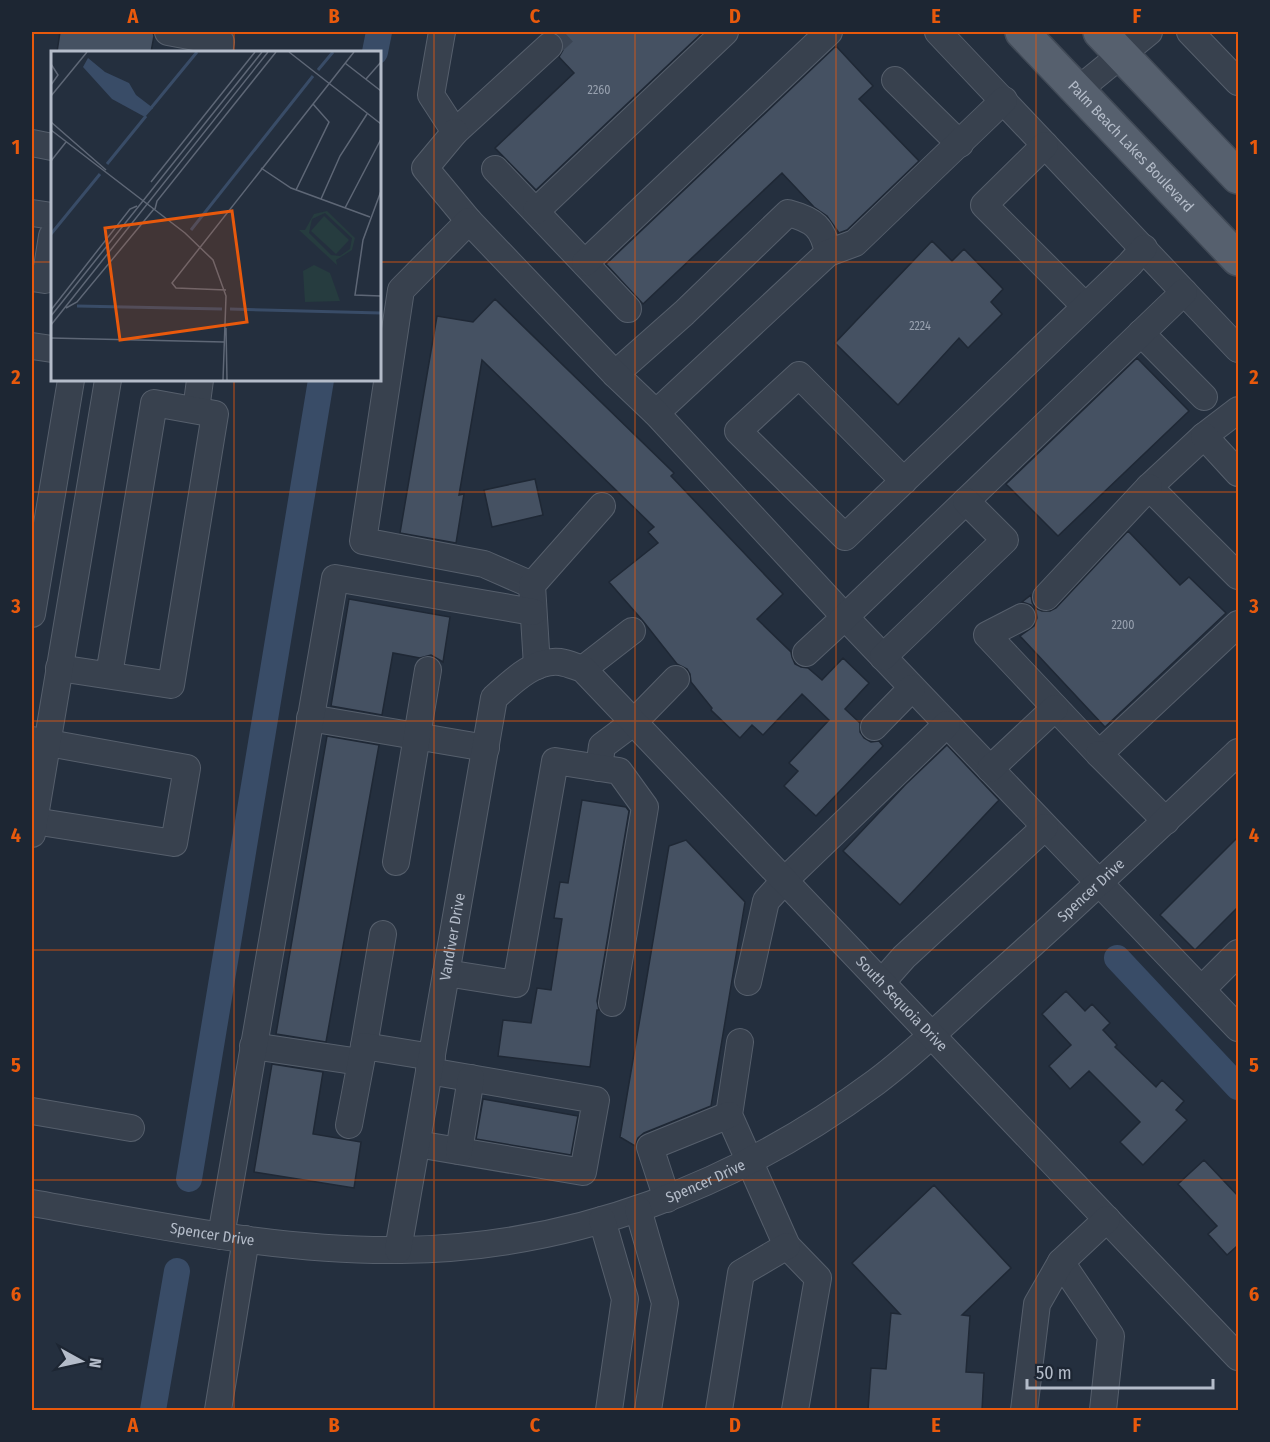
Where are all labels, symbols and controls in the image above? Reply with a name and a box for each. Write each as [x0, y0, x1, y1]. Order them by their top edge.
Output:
text: A [127, 4, 140, 28]
text: B [328, 4, 340, 28]
text: C [530, 4, 541, 28]
text: D [729, 4, 741, 28]
text: E [931, 4, 941, 28]
text: F [1133, 4, 1142, 28]
inset map [51, 51, 381, 381]
street label: Palm Beach Lakes Boulevard [1064, 77, 1197, 216]
house number: 2260 [588, 83, 610, 97]
text: 1 [12, 135, 20, 159]
text: 1 [1250, 135, 1258, 159]
house number: 2224 [909, 319, 931, 333]
text: 2 [10, 365, 21, 389]
text: 2 [1248, 365, 1259, 389]
text: 3 [10, 594, 21, 618]
text: 3 [1248, 594, 1259, 618]
house number: 2200 [1111, 618, 1135, 632]
text: 4 [11, 823, 21, 847]
text: 4 [1249, 823, 1259, 847]
street label: Spencer Drive [1054, 855, 1128, 926]
street label: Vandiver Drive [436, 891, 469, 982]
street label: South Sequoia Drive [852, 952, 951, 1055]
text: 5 [11, 1053, 21, 1077]
text: 5 [1249, 1053, 1259, 1077]
street label: Spencer Drive [663, 1156, 748, 1207]
street label: Spencer Drive [169, 1219, 255, 1250]
text: 6 [11, 1282, 21, 1306]
text: 6 [1249, 1282, 1259, 1306]
north arrow [51, 1331, 111, 1391]
scale bar [1027, 1352, 1213, 1390]
text: N [85, 1357, 105, 1369]
text: 50 m [1036, 1362, 1072, 1384]
text: A [127, 1413, 140, 1437]
text: B [328, 1413, 340, 1437]
text: C [530, 1413, 541, 1437]
text: D [729, 1413, 741, 1437]
text: E [931, 1413, 941, 1437]
text: F [1133, 1413, 1142, 1437]

